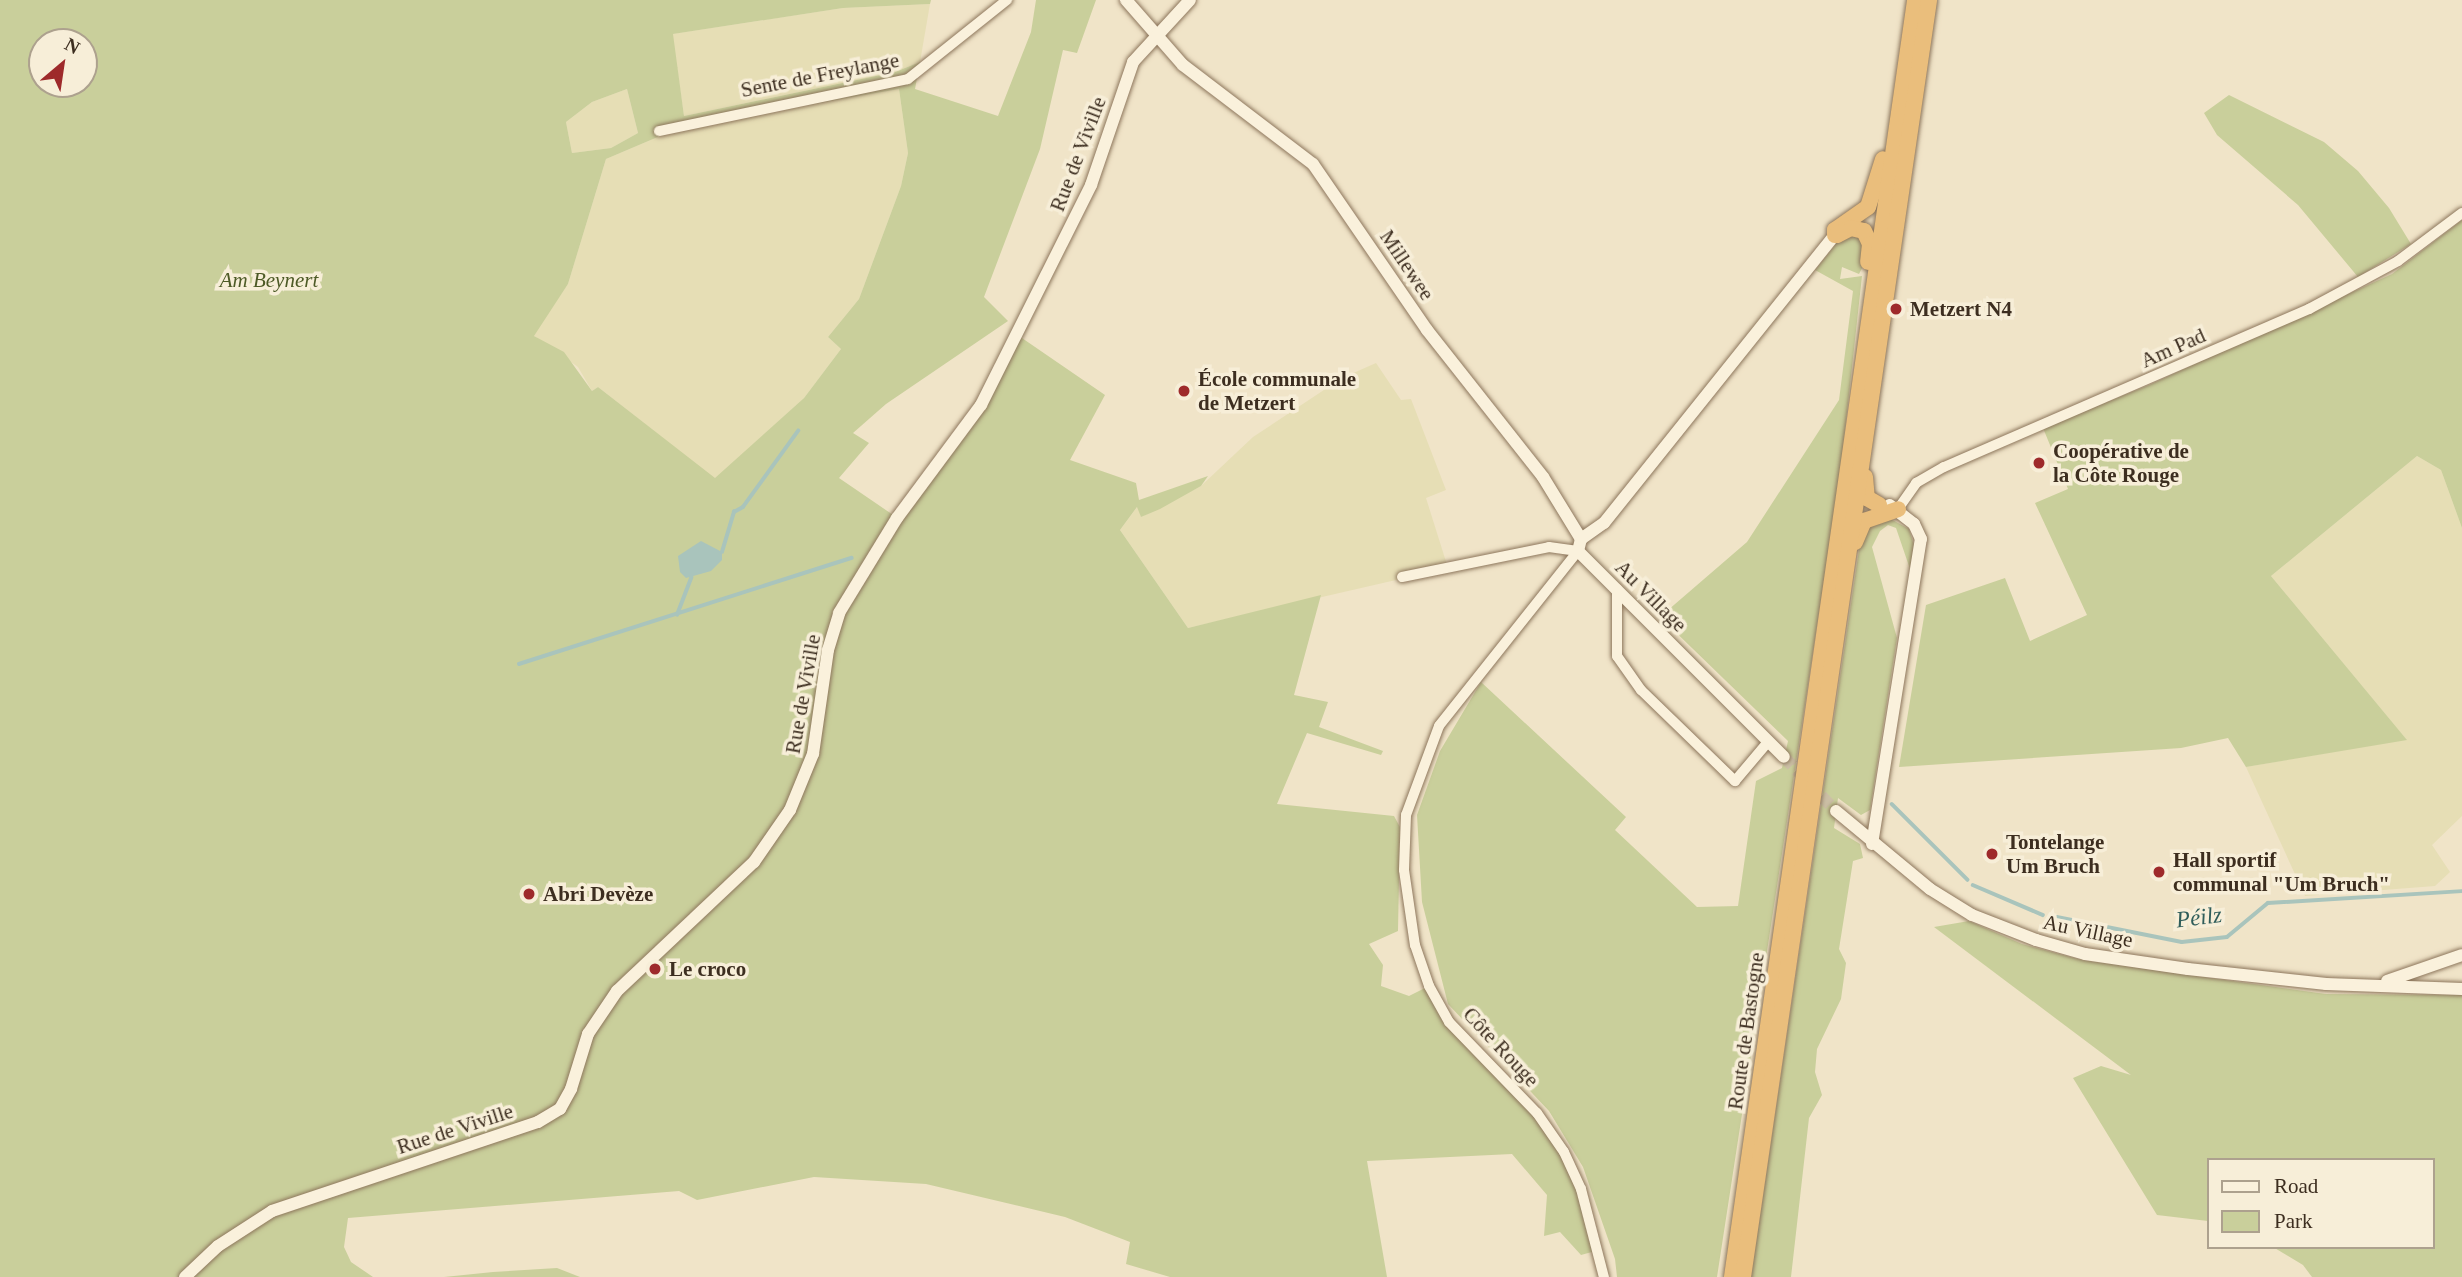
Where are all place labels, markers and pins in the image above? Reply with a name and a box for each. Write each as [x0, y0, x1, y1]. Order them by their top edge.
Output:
place label: Metzert N4 [1910, 296, 2012, 322]
marker: Metzert N4 [1888, 301, 1904, 317]
place label: École communale de Metzert [1198, 366, 1356, 416]
marker: École communale de Metzert [1176, 383, 1192, 399]
place label: Coopérative de la Côte Rouge [2053, 438, 2189, 488]
marker: Coopérative de la Côte Rouge [2031, 455, 2047, 471]
place label: Tontelange Um Bruch [2006, 829, 2104, 879]
marker: Tontelange Um Bruch [1984, 846, 2000, 862]
place label: Hall sportif communal "Um Bruch" [2173, 847, 2390, 897]
marker: Hall sportif communal "Um Bruch" [2151, 864, 2167, 880]
place label: Abri Devèze [543, 881, 653, 907]
marker: Abri Devèze [521, 886, 537, 902]
place label: Le croco [669, 956, 746, 982]
marker: Le croco [647, 961, 663, 977]

